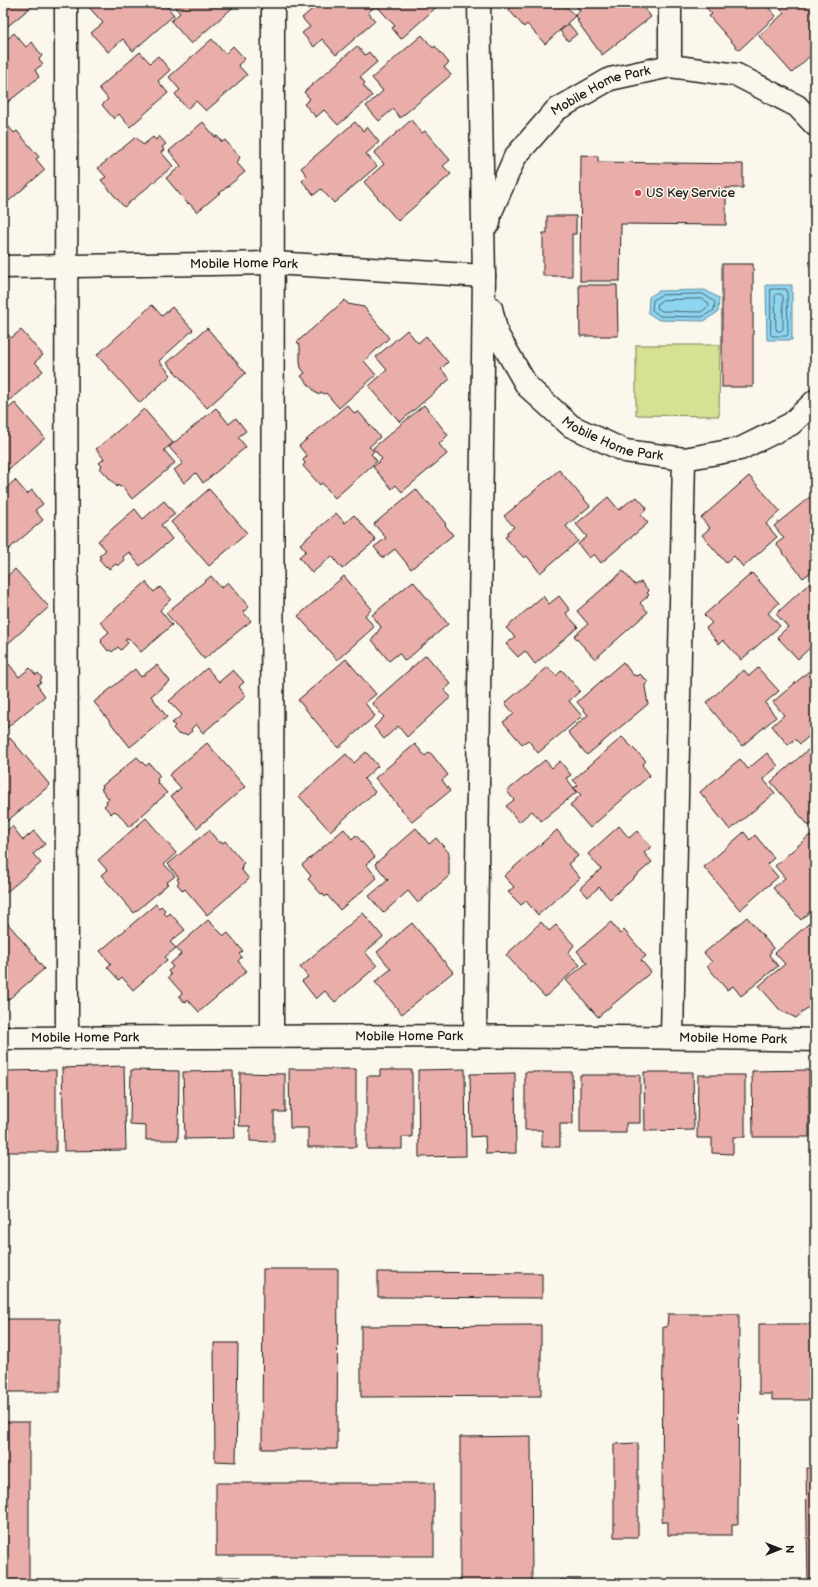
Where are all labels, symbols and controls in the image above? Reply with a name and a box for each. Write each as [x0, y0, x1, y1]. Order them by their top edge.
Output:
street label: Mobile Home Park [548, 62, 652, 119]
place label: US Key Service [646, 185, 735, 201]
marker: US Key Service [633, 188, 643, 198]
street label: Mobile Home Park [190, 255, 299, 273]
street label: Mobile Home Park [558, 413, 665, 464]
street label: Mobile Home Park [355, 1028, 464, 1044]
street label: Mobile Home Park [31, 1029, 140, 1046]
street label: Mobile Home Park [679, 1030, 788, 1047]
north arrow [760, 1529, 800, 1569]
text: N [783, 1545, 796, 1553]

